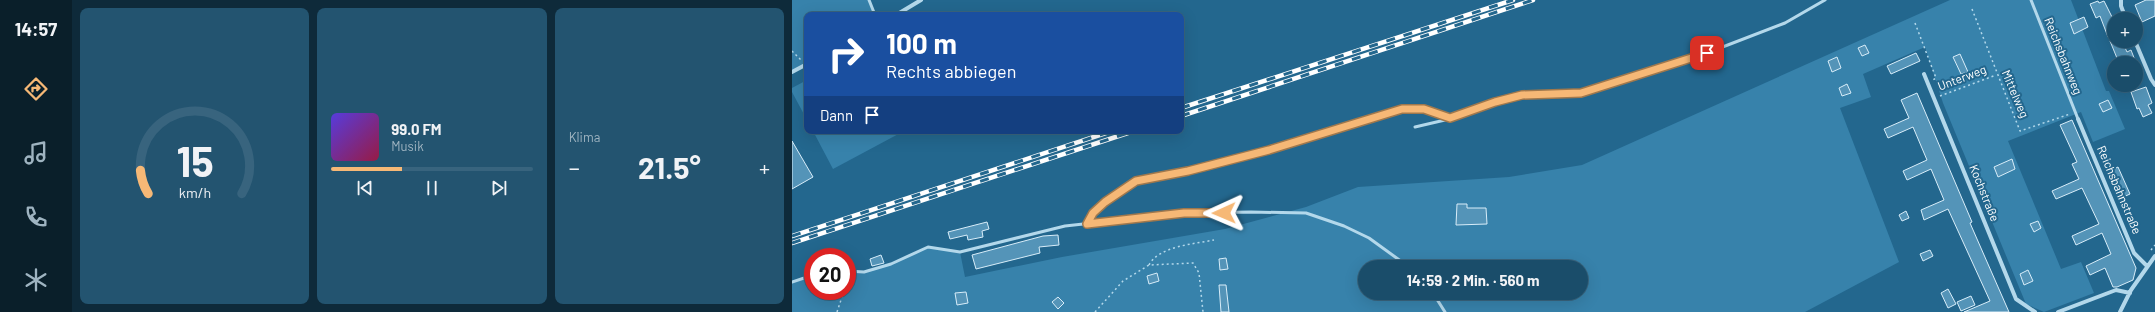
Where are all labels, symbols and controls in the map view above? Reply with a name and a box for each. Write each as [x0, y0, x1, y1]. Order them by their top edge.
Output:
map controls [2107, 12, 2143, 92]
button: + [2107, 12, 2143, 48]
street label: Reichsbahnweg [2042, 15, 2086, 96]
text: 14:57 [15, 18, 57, 40]
text: 100 m [886, 26, 957, 60]
icon: right [820, 28, 872, 80]
pin [1690, 36, 1724, 70]
icon: arrive [1696, 42, 1718, 64]
button: − [2107, 56, 2143, 92]
text: Rechts abbiegen [886, 60, 1016, 82]
street label: Unterweg [1935, 61, 1988, 93]
street label: Mittelweg [2000, 68, 2032, 120]
icon: directions [22, 75, 50, 103]
icon: arrive [861, 104, 883, 126]
text: Dann [820, 106, 853, 124]
text: 99.0 FM [391, 120, 442, 138]
text: Klima [569, 129, 600, 145]
text: 15 [176, 135, 213, 185]
text: Musik [391, 138, 424, 154]
icon: music [22, 139, 50, 167]
street label: Reichsbahnstraße [2095, 143, 2145, 236]
text: 21.5° [638, 149, 701, 185]
text: − [569, 154, 580, 180]
text: + [759, 154, 770, 180]
street label: Kochstraße [1967, 162, 2003, 223]
icon: previous [354, 177, 376, 199]
icon: pause [421, 177, 443, 199]
icon: next [488, 177, 510, 199]
text: km/h [178, 184, 211, 201]
position arrow [1203, 192, 1245, 234]
icon: phone [22, 203, 50, 231]
speed limit sign: 20 [804, 248, 856, 300]
icon: climate [22, 266, 50, 294]
text: 14:59 · 2 Min. · 560 m [1406, 271, 1540, 289]

